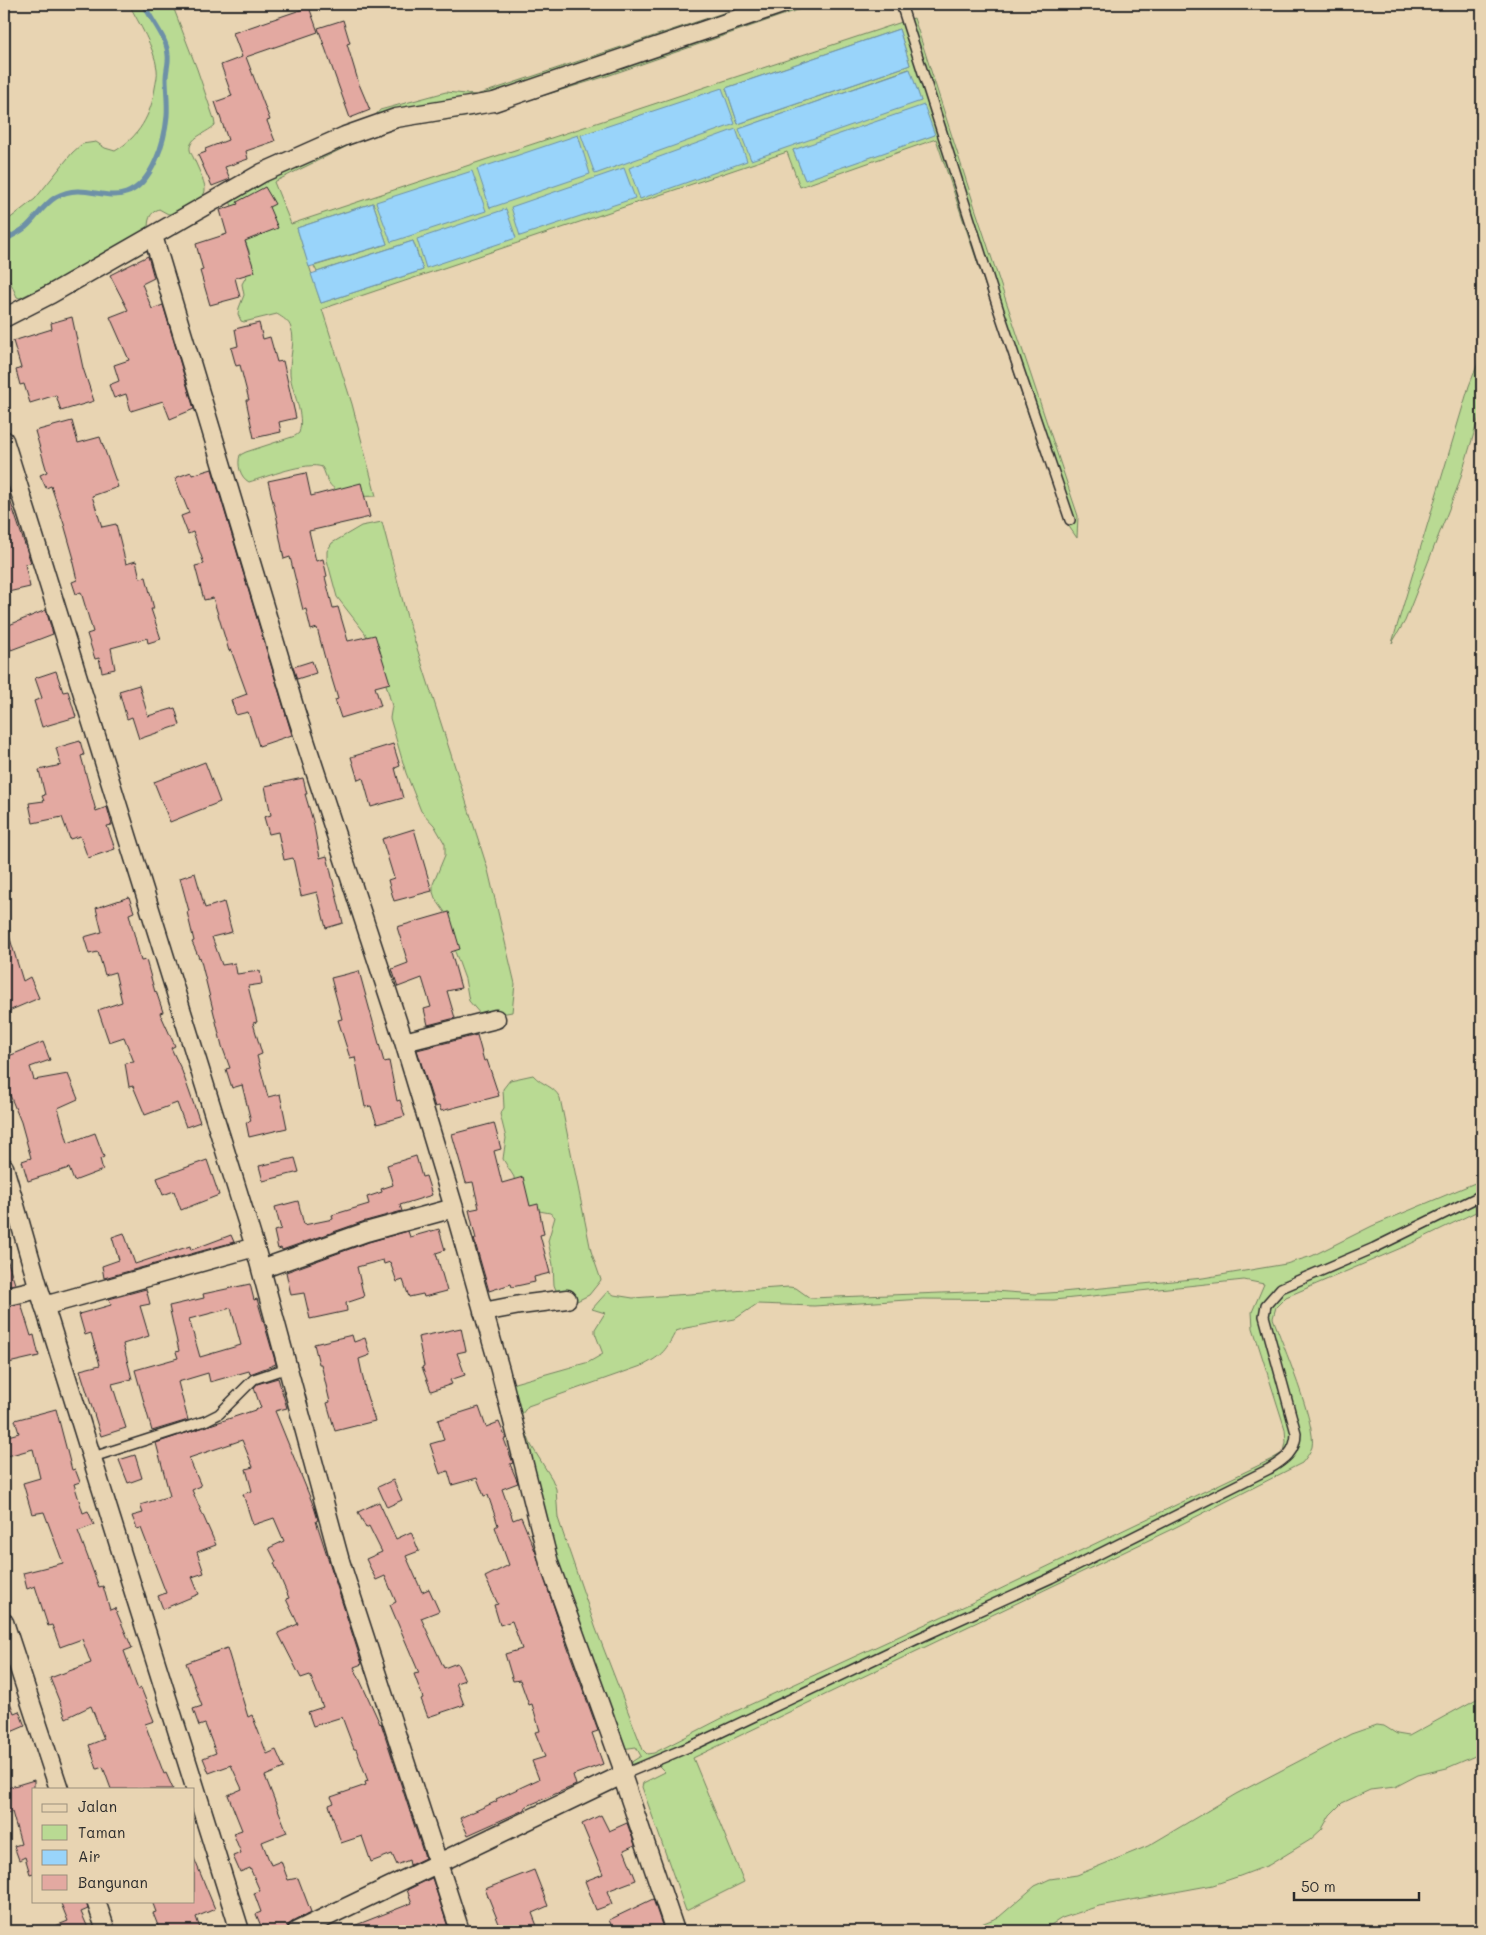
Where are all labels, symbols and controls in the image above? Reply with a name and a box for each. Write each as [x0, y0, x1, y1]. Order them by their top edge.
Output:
legend [32, 1788, 195, 1902]
text: Jalan [78, 1796, 117, 1816]
text: Taman [78, 1822, 125, 1842]
text: Air [78, 1846, 101, 1866]
scale bar [1294, 1870, 1418, 1902]
text: Bangunan [78, 1872, 148, 1892]
text: 50 m [1301, 1876, 1336, 1896]

